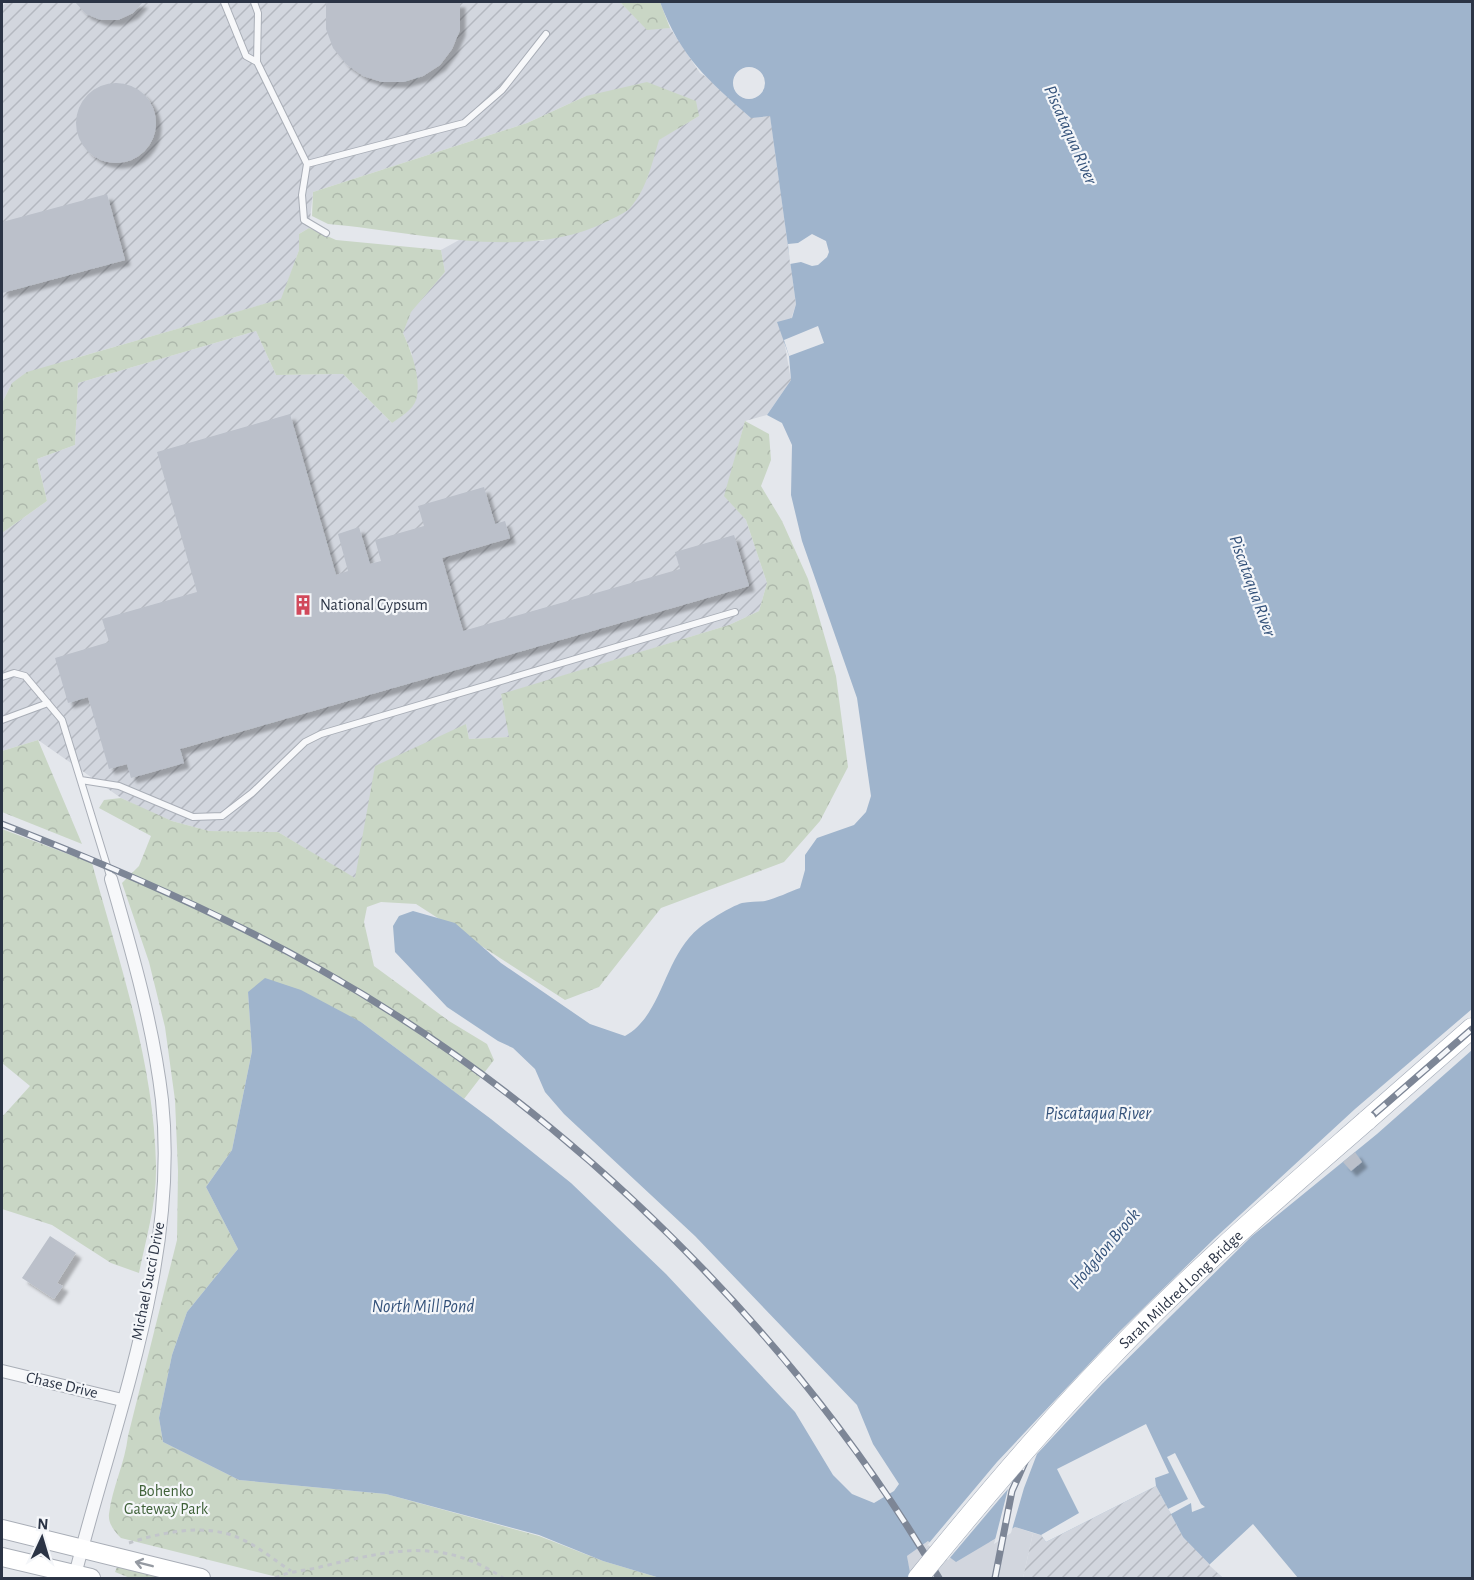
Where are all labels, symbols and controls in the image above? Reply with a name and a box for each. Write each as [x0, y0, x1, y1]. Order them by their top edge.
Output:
water label: Piscataqua River [1040, 83, 1100, 188]
water label: Piscataqua River [1225, 533, 1279, 640]
building icon: National Gypsum [291, 593, 315, 617]
place label: National Gypsum [320, 597, 428, 614]
water label: Piscataqua River [1045, 1105, 1152, 1123]
water label: Hodgdon Brook [1066, 1205, 1144, 1293]
street label: Michael Succi Drive [129, 1221, 167, 1341]
street label: Sarah Mildred Long Bridge [1116, 1227, 1246, 1352]
water label: North Mill Pond [372, 1298, 474, 1316]
street label: Chase Drive [25, 1369, 99, 1401]
park label: Bohenko Gateway Park [124, 1483, 209, 1518]
north arrow [12, 1508, 72, 1568]
text: N [37, 1516, 49, 1532]
one-way arrow [135, 1558, 154, 1570]

